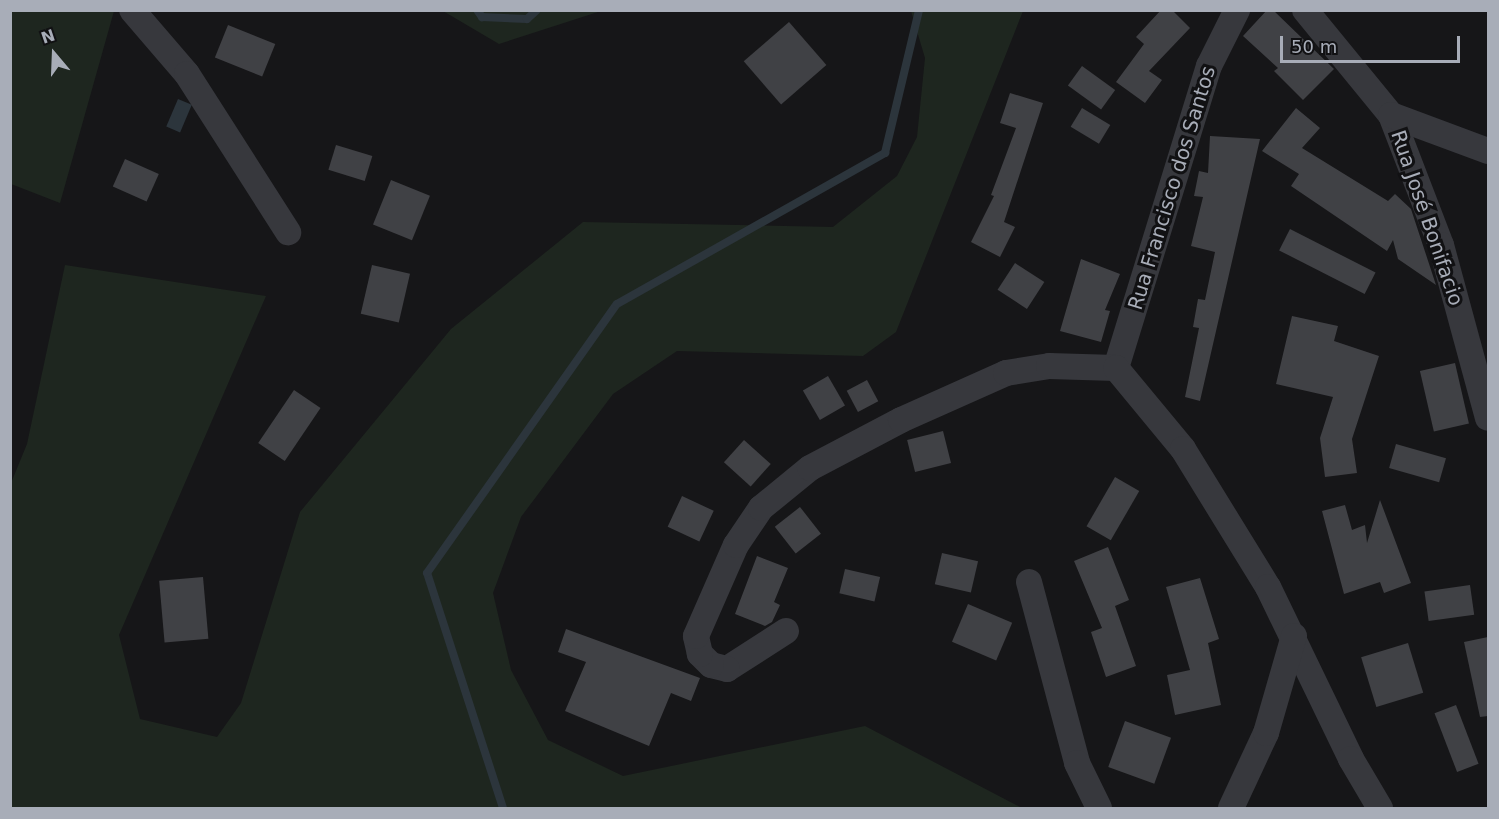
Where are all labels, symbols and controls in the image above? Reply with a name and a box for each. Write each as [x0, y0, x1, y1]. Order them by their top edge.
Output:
north arrow [24, 24, 84, 84]
scale bar [1283, 24, 1463, 62]
text: N [39, 25, 57, 48]
text: 50 m [1291, 36, 1337, 57]
street label: Rua Francisco dos Santos [1123, 63, 1221, 313]
street label: Rua José Bonifacio [1386, 127, 1468, 309]

